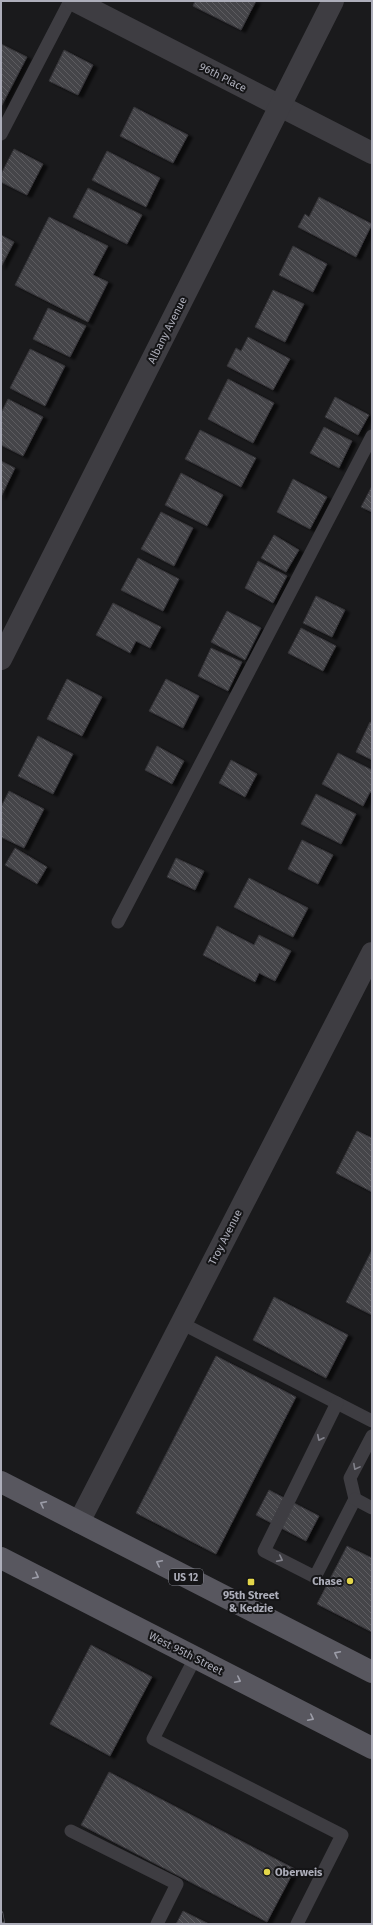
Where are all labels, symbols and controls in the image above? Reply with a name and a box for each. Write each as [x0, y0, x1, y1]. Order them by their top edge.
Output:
street label: 96th Place [197, 60, 249, 95]
street label: Albany Avenue [145, 295, 190, 366]
street label: Troy Avenue [206, 1207, 245, 1267]
one-way arrow [317, 1434, 325, 1441]
one-way arrow [353, 1463, 360, 1470]
one-way arrow [40, 1501, 48, 1509]
one-way arrow [276, 1554, 283, 1562]
one-way arrow [156, 1561, 163, 1568]
road number: US 12 [169, 1569, 203, 1585]
one-way arrow [31, 1571, 39, 1578]
place label: Chase [312, 1575, 342, 1588]
marker: Chase [345, 1576, 355, 1586]
marker: 95th Street & Kedzie [246, 1577, 256, 1587]
place label: 95th Street & Kedzie [223, 1589, 280, 1615]
street label: West 95th Street [147, 1629, 225, 1678]
one-way arrow [334, 1652, 342, 1659]
one-way arrow [234, 1675, 241, 1683]
one-way arrow [307, 1713, 315, 1721]
place label: Oberweis [275, 1866, 323, 1879]
marker: Oberweis [262, 1867, 272, 1877]

